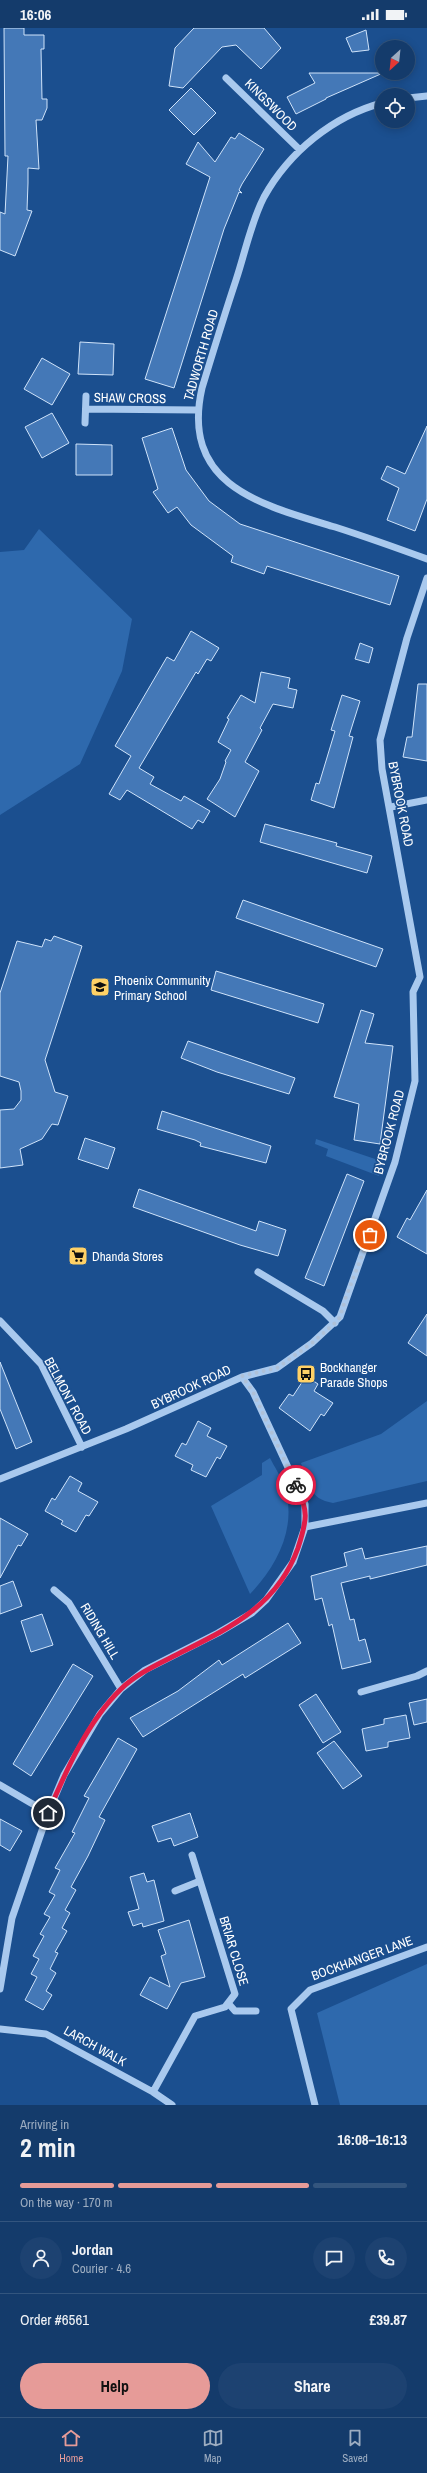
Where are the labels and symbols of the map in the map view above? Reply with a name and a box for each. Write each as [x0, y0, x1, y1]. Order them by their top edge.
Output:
north arrow [375, 40, 415, 80]
street label: KINGSWOOD [241, 75, 301, 135]
street label: TADWORTH ROAD [180, 307, 222, 403]
street label: SHAW CROSS [94, 389, 166, 407]
street label: BYBROOK ROAD [384, 760, 418, 848]
place label: Phoenix Community Primary School [114, 972, 211, 1004]
school or university icon: Phoenix Community Primary School [89, 976, 111, 998]
street label: BYBROOK ROAD [370, 1088, 408, 1176]
pin [353, 1218, 387, 1252]
supermarket icon: Dhanda Stores [67, 1245, 89, 1267]
place label: Dhanda Stores [92, 1248, 163, 1265]
street label: BELMONT ROAD [41, 1354, 96, 1438]
place label: Bockhanger Parade Shops [320, 1359, 388, 1391]
street label: BYBROOK ROAD [148, 1361, 234, 1413]
bus stop icon: Bockhanger Parade Shops [295, 1363, 317, 1385]
courier [276, 1465, 316, 1505]
street label: RIDING HILL [77, 1600, 123, 1662]
pin [31, 1796, 65, 1830]
street label: BRIAR CLOSE [215, 1914, 253, 1988]
street label: BOCKHANGER LANE [309, 1932, 415, 1984]
street label: LARCH WALK [61, 2022, 129, 2070]

